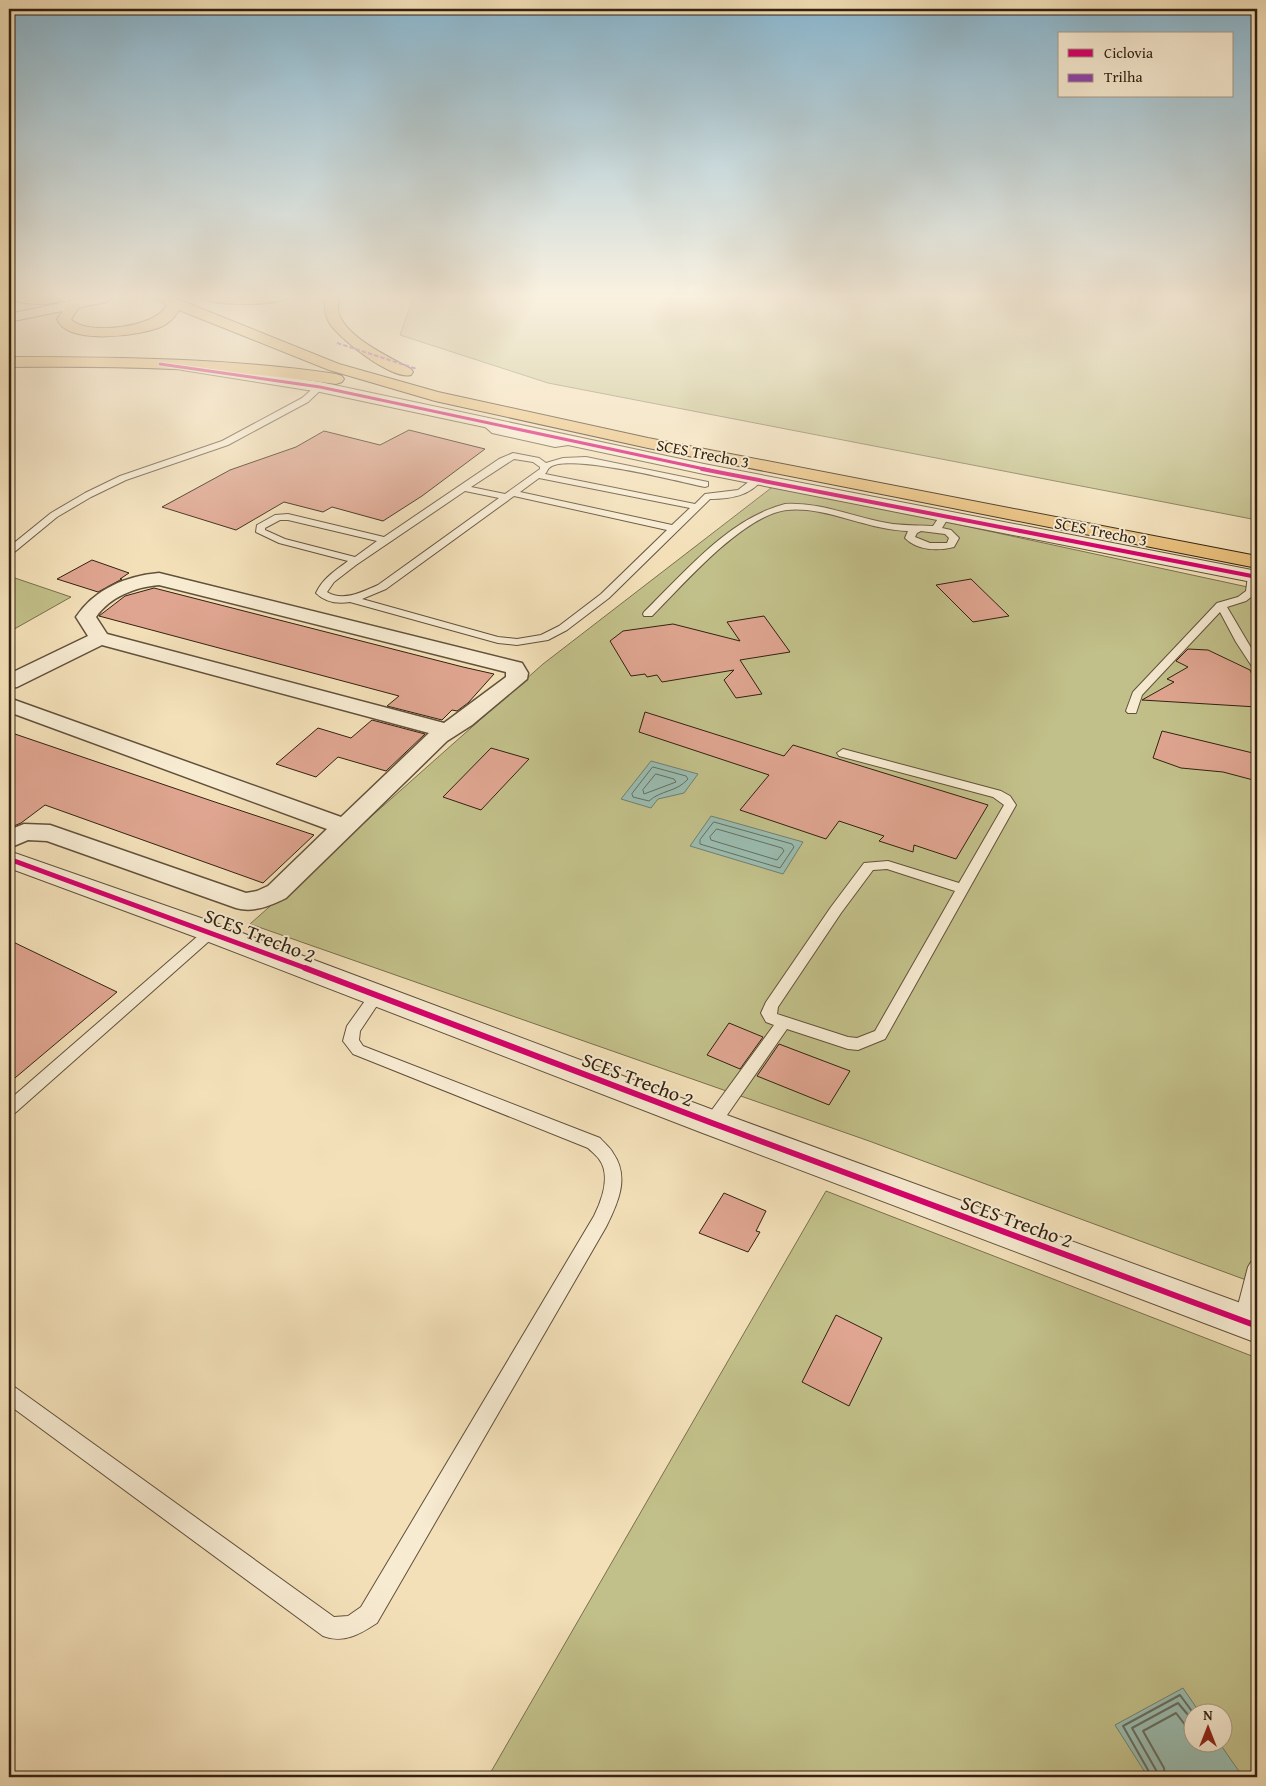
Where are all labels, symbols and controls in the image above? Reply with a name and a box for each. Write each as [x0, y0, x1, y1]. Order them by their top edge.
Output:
legend [1058, 32, 1234, 98]
text: Ciclovia [1104, 42, 1153, 63]
text: Trilha [1104, 66, 1143, 87]
street label: SCES Trecho 3 [655, 432, 751, 474]
street label: SCES Trecho 3 [1053, 510, 1149, 552]
street label: SCES Trecho 2 [200, 900, 320, 970]
street label: SCES Trecho 2 [578, 1044, 698, 1114]
street label: SCES Trecho 2 [957, 1187, 1077, 1255]
north arrow [1184, 1704, 1234, 1754]
text: N [1203, 1705, 1213, 1725]

